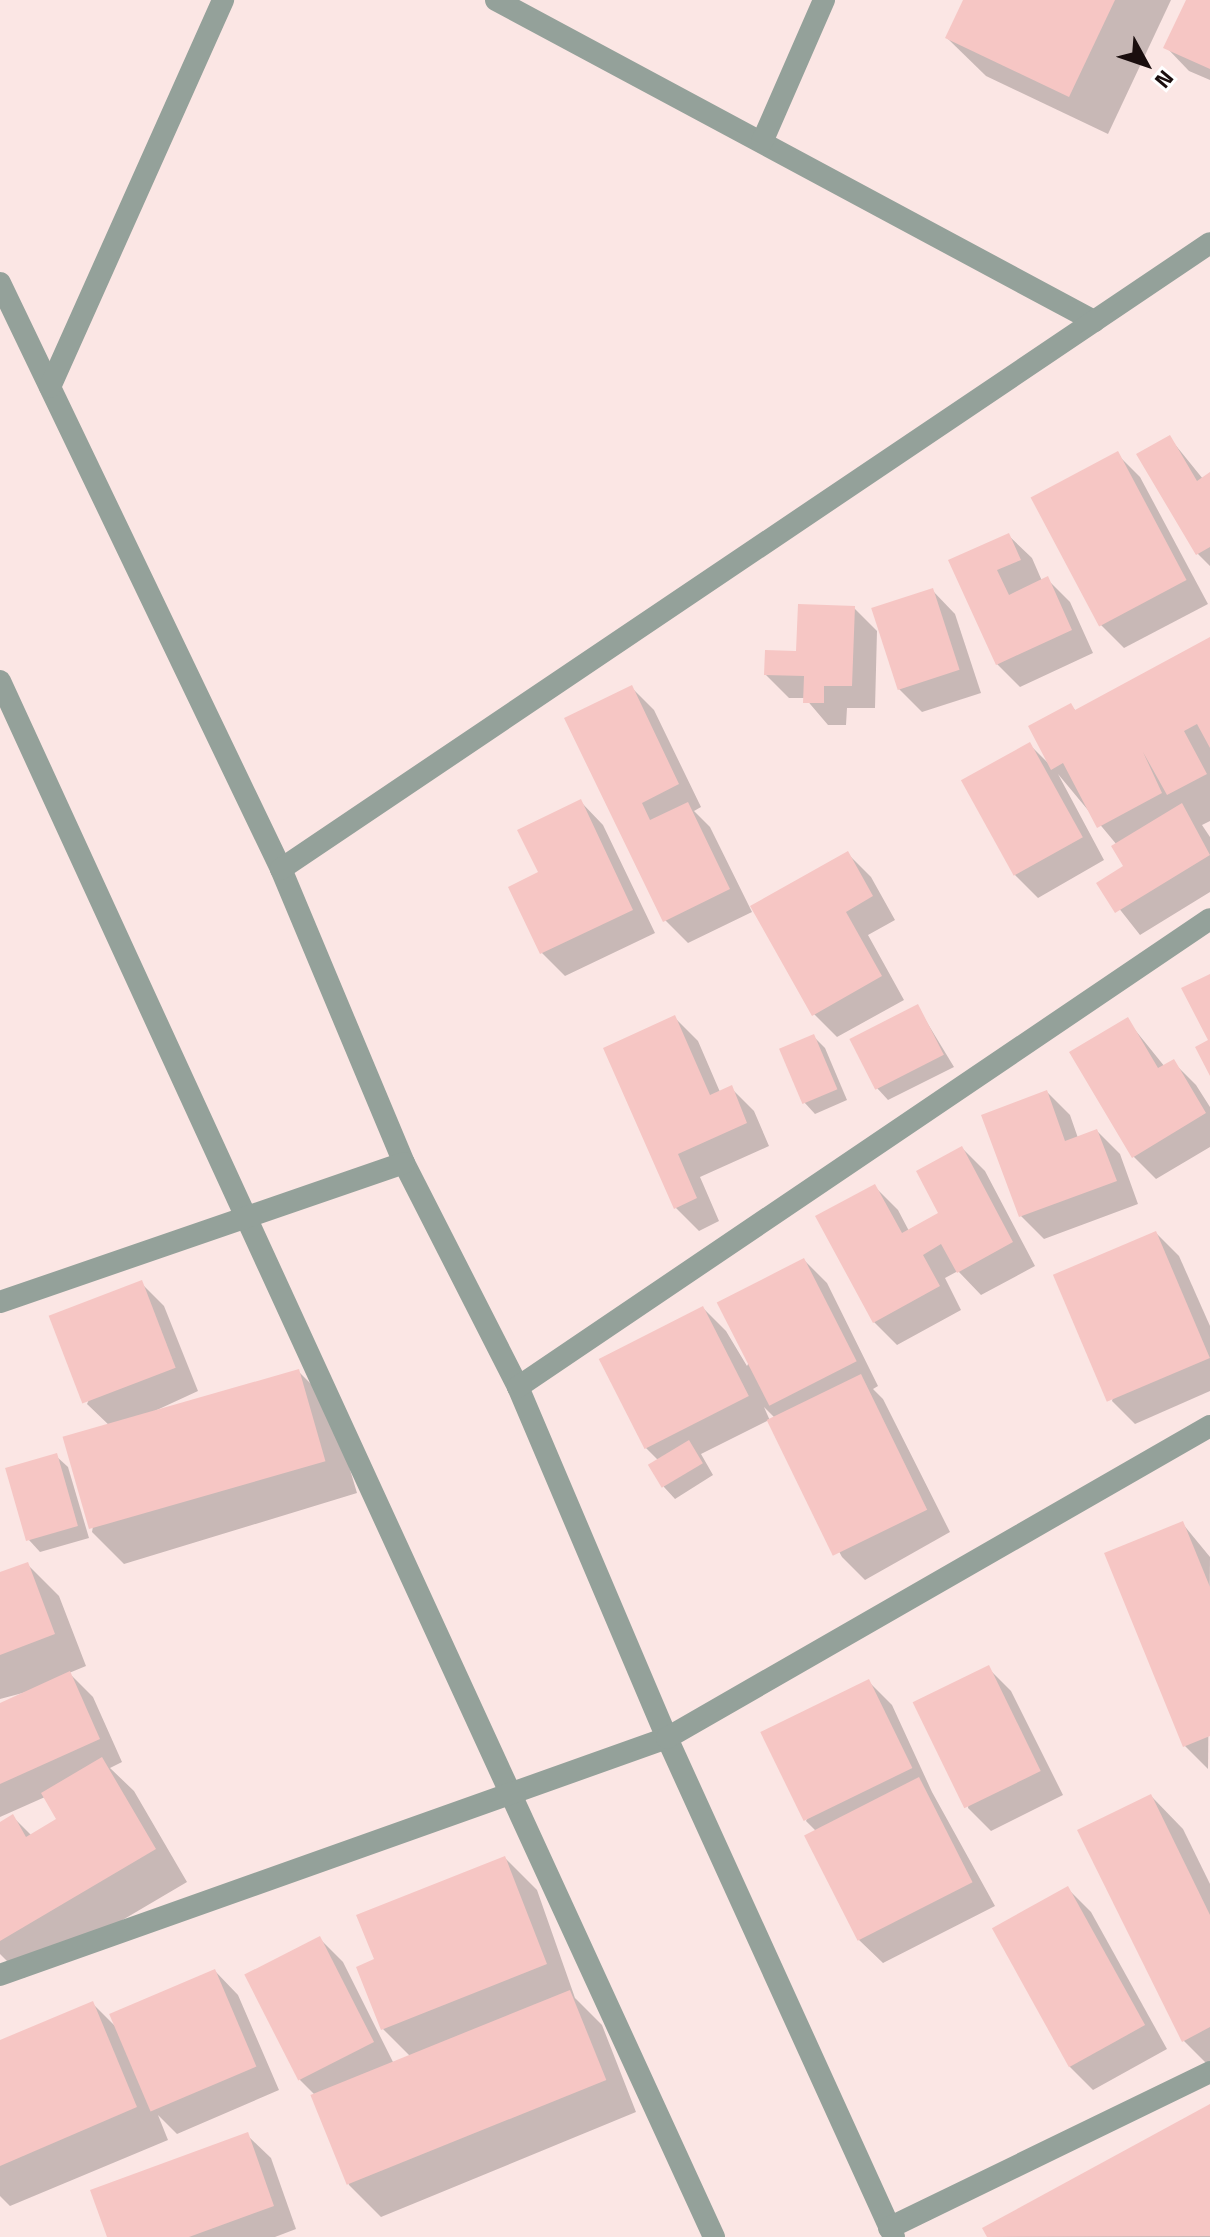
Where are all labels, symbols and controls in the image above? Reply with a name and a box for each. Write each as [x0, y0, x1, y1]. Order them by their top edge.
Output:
north arrow [1106, 24, 1186, 104]
text: N [1146, 63, 1182, 96]

